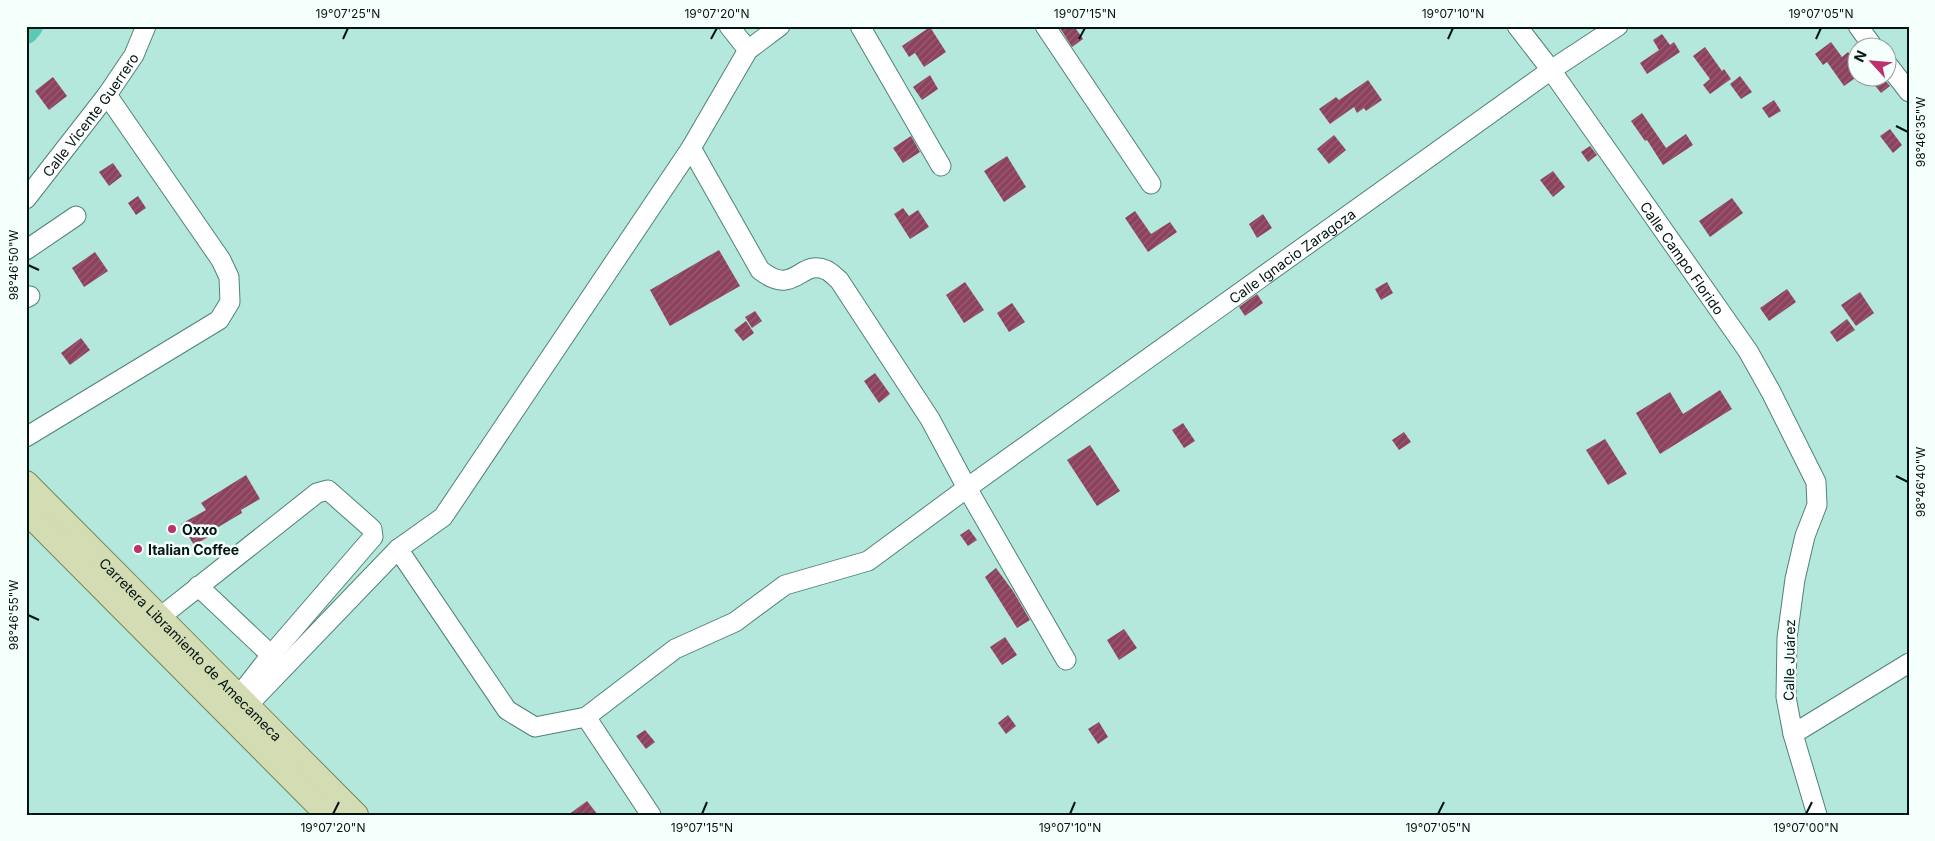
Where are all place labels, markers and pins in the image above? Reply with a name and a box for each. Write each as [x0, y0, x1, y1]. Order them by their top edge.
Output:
place label: Oxxo [182, 521, 218, 538]
marker: Oxxo [166, 523, 178, 535]
place label: Italian Coffee [148, 541, 239, 558]
marker: Italian Coffee [132, 543, 144, 555]

